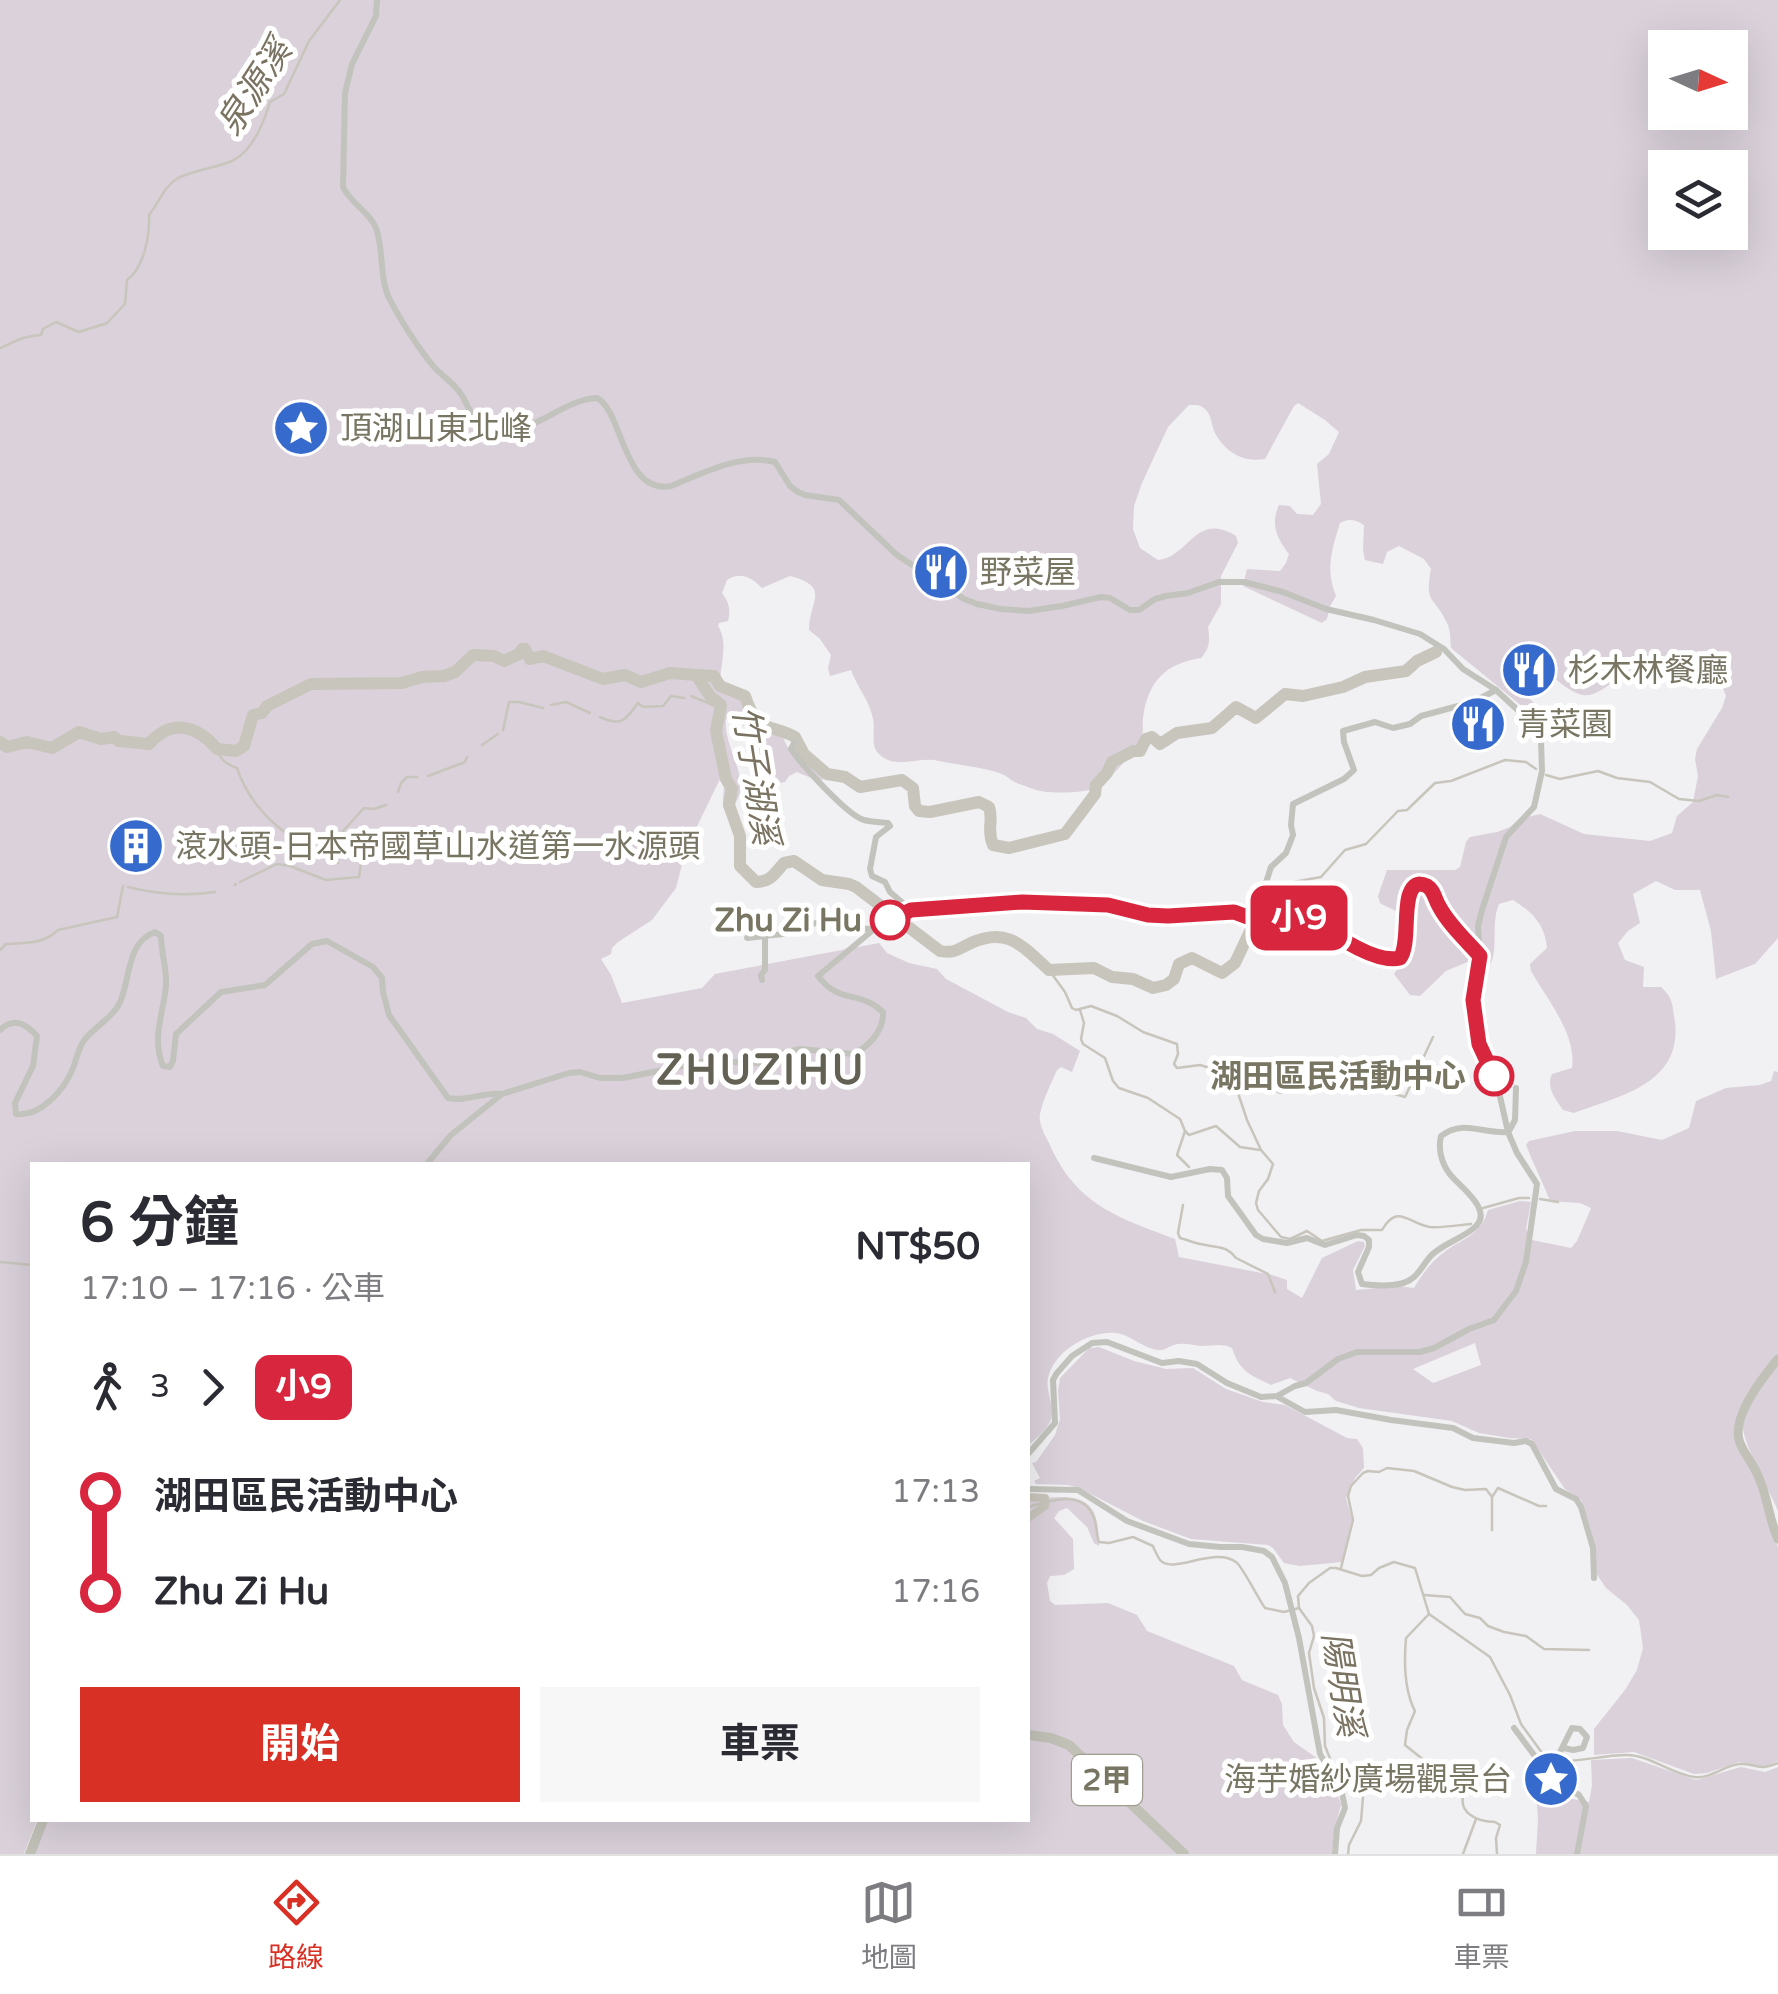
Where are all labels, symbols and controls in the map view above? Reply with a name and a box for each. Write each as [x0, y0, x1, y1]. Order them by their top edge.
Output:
water label: 泉源溪 [209, 28, 304, 143]
north arrow [1648, 30, 1748, 130]
map controls [1648, 30, 1748, 250]
button: layers [1648, 150, 1748, 250]
place icon: 頂湖山東北峰 [271, 398, 331, 458]
place label: 頂湖山東北峰 [340, 410, 532, 448]
restaurant icon: 野菜屋 [911, 542, 971, 602]
place label: 野菜屋 [980, 554, 1076, 592]
restaurant icon: 杉木林餐廳 [1499, 640, 1559, 700]
place label: 杉木林餐廳 [1568, 652, 1728, 690]
restaurant icon: 青菜園 [1448, 694, 1508, 754]
water label: 竹子湖溪 [723, 703, 787, 853]
place label: 青菜園 [1517, 706, 1613, 744]
building icon: 滾水頭-日本帝國草山水道第一水源頭 [106, 816, 166, 876]
place label: 滾水頭-日本帝國草山水道第一水源頭 [175, 828, 700, 866]
line badge: 小9 [1254, 886, 1344, 950]
text: 小9 [1271, 897, 1327, 939]
marker: Zhu Zi Hu [871, 901, 909, 939]
place label: Zhu Zi Hu [714, 902, 862, 940]
district label: ZHUZIHU [656, 1045, 866, 1096]
marker: 湖田區民活動中心 [1475, 1057, 1513, 1095]
place label: 湖田區民活動中心 [1210, 1058, 1466, 1096]
text: 6 分鐘 [80, 1191, 239, 1257]
text: NT$50 [855, 1224, 980, 1270]
text: 17:10 – 17:16 · 公車 [80, 1270, 385, 1308]
icon: walk [80, 1360, 135, 1415]
icon: forward [185, 1360, 240, 1415]
text: 小9 [275, 1366, 332, 1408]
text: 3 [150, 1368, 170, 1406]
text: 17:13 [891, 1473, 980, 1511]
text: 湖田區民活動中心 [154, 1474, 458, 1520]
text: Zhu Zi Hu [154, 1569, 329, 1615]
text: 17:16 [891, 1573, 980, 1611]
water label: 陽明溪 [1313, 1629, 1372, 1744]
button: 開始 [80, 1687, 520, 1802]
button: 車票 [540, 1687, 980, 1802]
place icon: 海芋婚紗廣場觀景台 [1521, 1749, 1581, 1809]
road number: 2甲 [1072, 1755, 1142, 1805]
place label: 海芋婚紗廣場觀景台 [1224, 1761, 1512, 1799]
tab: 路線 [268, 1875, 324, 1975]
tab: 地圖 [861, 1875, 917, 1975]
tab: 車票 [1454, 1875, 1510, 1975]

